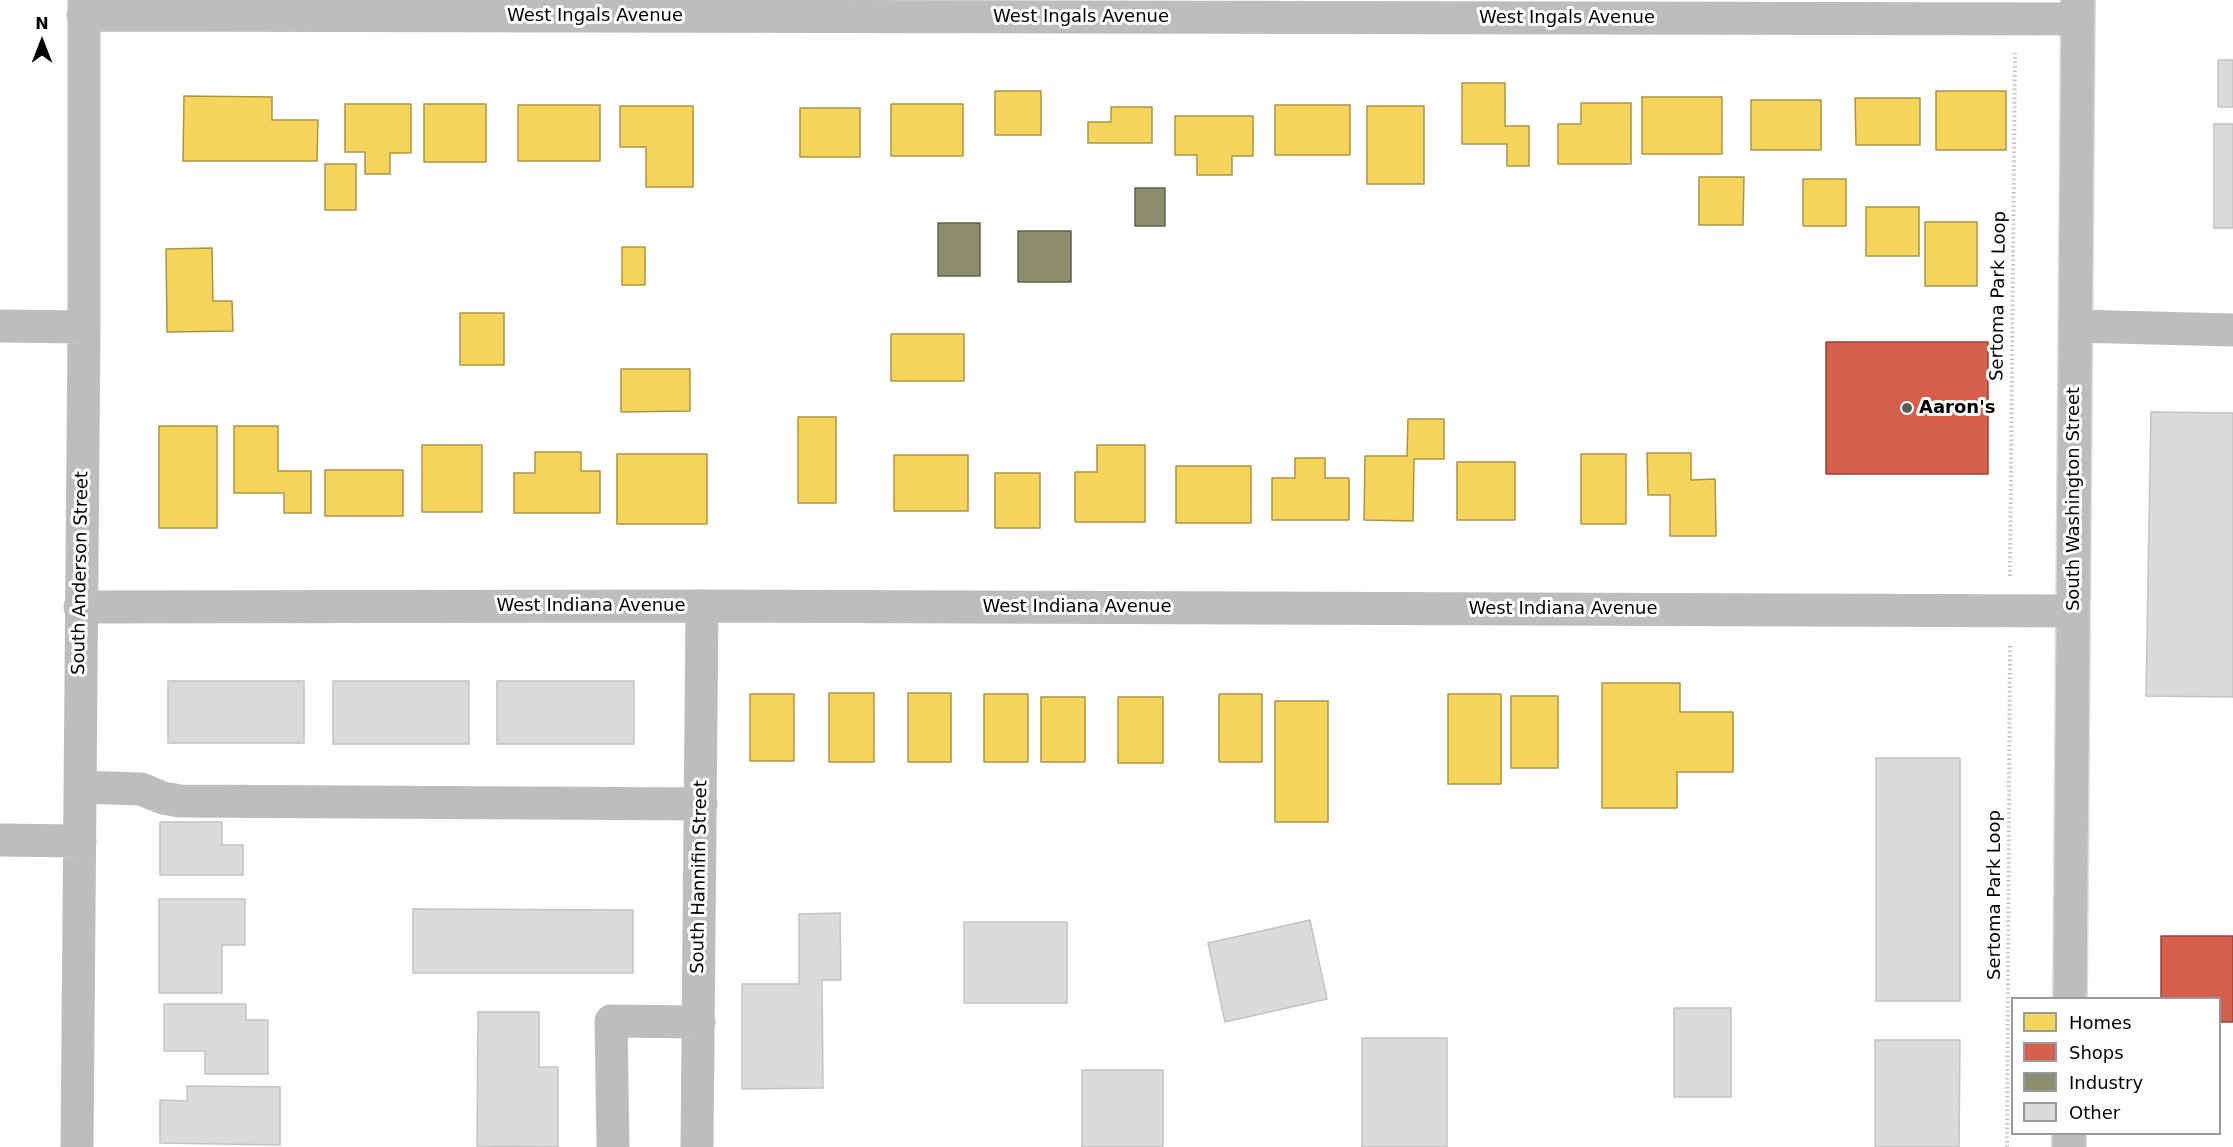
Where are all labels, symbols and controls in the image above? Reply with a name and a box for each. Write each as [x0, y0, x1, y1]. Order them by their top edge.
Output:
street label: West Ingals Avenue [507, 5, 683, 27]
street label: West Ingals Avenue [993, 6, 1169, 28]
street label: West Ingals Avenue [1479, 7, 1655, 29]
north arrow [12, 12, 72, 72]
text: N [35, 14, 49, 33]
street label: Sertoma Park Loop [1987, 211, 2011, 381]
street label: South Washington Street [2063, 387, 2085, 611]
place label: Aaron's [1919, 397, 1995, 419]
marker: Aaron's [1900, 401, 1914, 415]
street label: South Anderson Street [68, 471, 94, 675]
street label: West Indiana Avenue [496, 595, 686, 617]
street label: West Indiana Avenue [982, 596, 1172, 618]
street label: West Indiana Avenue [1468, 598, 1658, 620]
street label: South Hannifin Street [688, 780, 712, 974]
street label: Sertoma Park Loop [1984, 810, 2006, 980]
legend [2011, 997, 2221, 1135]
text: Homes [2069, 1012, 2132, 1033]
text: Shops [2069, 1042, 2124, 1063]
text: Industry [2069, 1072, 2143, 1093]
text: Other [2069, 1102, 2120, 1123]

